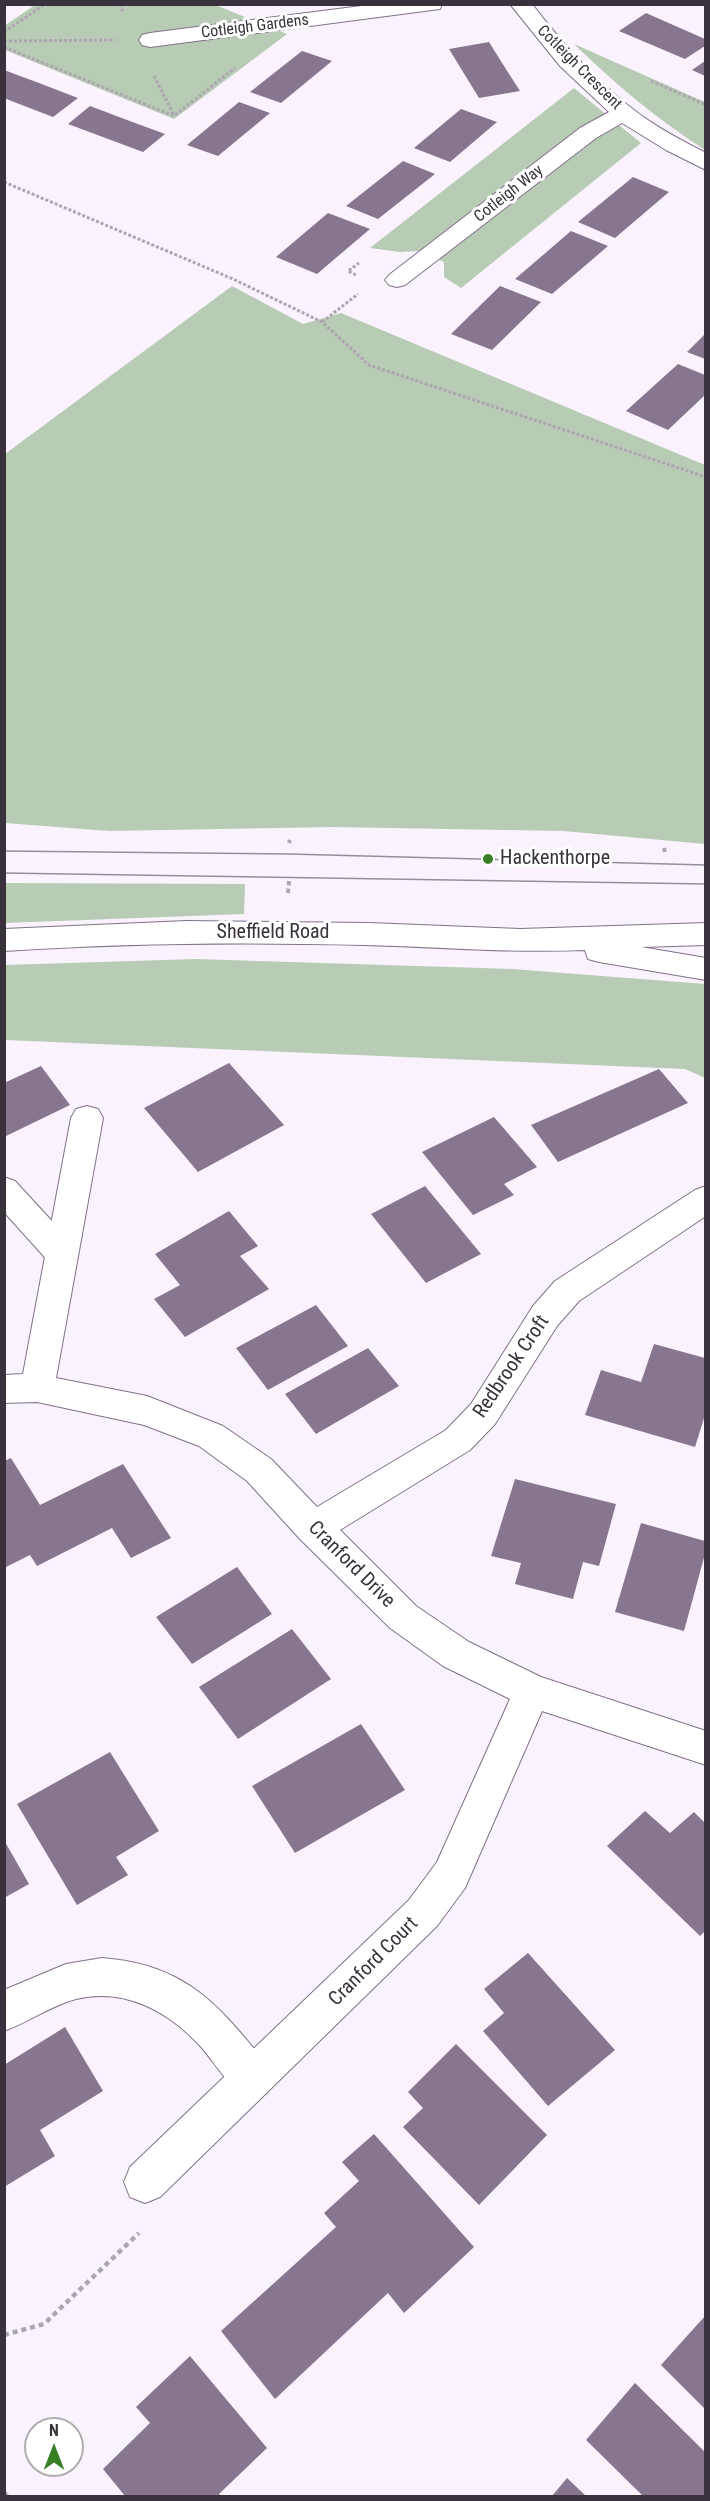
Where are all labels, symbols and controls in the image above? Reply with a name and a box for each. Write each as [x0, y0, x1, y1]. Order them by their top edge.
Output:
street label: Cotleigh Gardens [200, 11, 310, 43]
street label: Cotleigh Crescent [533, 22, 625, 114]
street label: Cotleigh Way [471, 161, 547, 227]
place label: Hackenthorpe [500, 847, 610, 871]
marker: Hackenthorpe [481, 852, 495, 866]
street label: Sheffield Road [217, 921, 329, 945]
street label: Redbrook Croft [469, 1311, 555, 1423]
street label: Cranford Drive [303, 1517, 399, 1613]
street label: Cranford Court [324, 1912, 424, 2012]
north arrow [24, 2417, 84, 2477]
text: N [49, 2421, 59, 2440]

